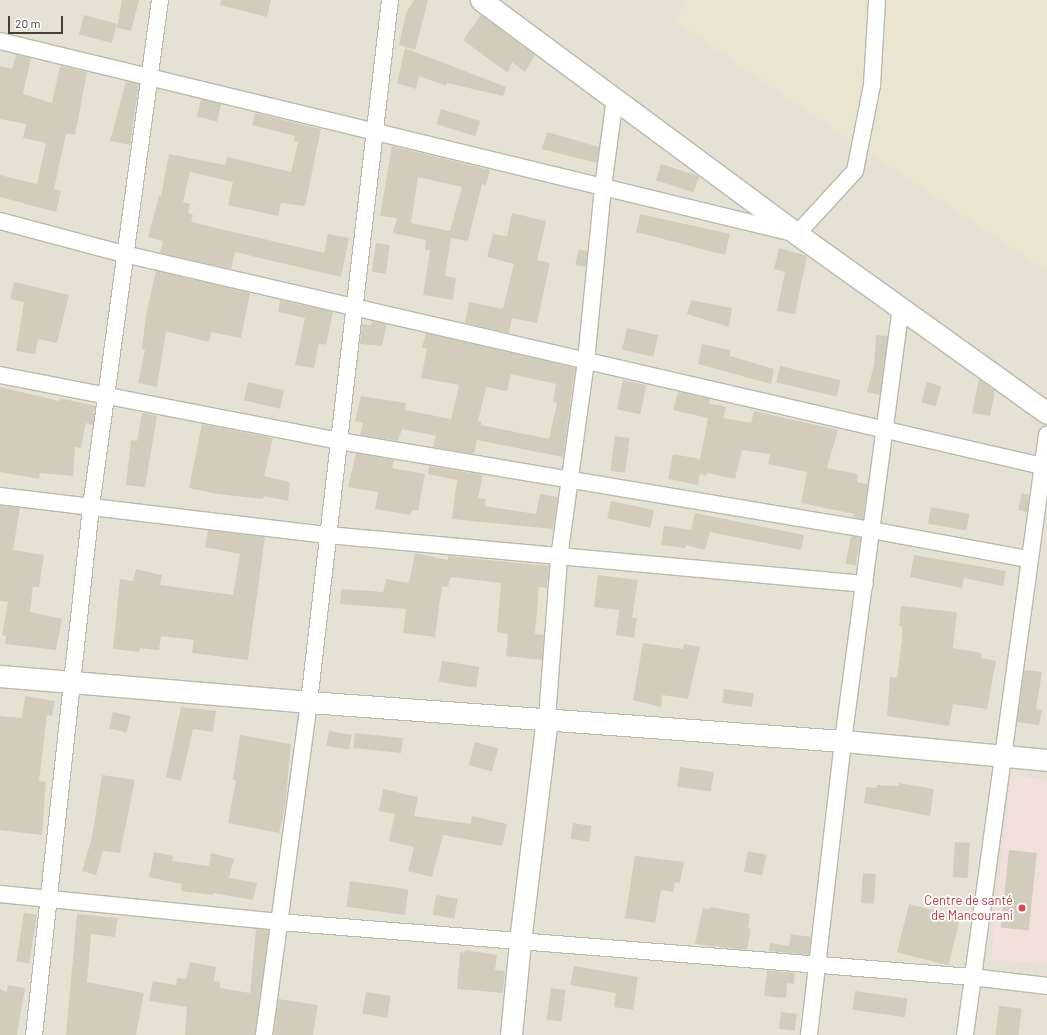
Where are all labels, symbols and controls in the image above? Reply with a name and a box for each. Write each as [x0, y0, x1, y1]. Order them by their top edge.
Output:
scale bar [10, 8, 65, 34]
text: 20 m [15, 16, 41, 30]
place label: Centre de santé de Mancourani [924, 893, 1013, 924]
marker: Centre de santé de Mancourani [1016, 902, 1028, 914]

